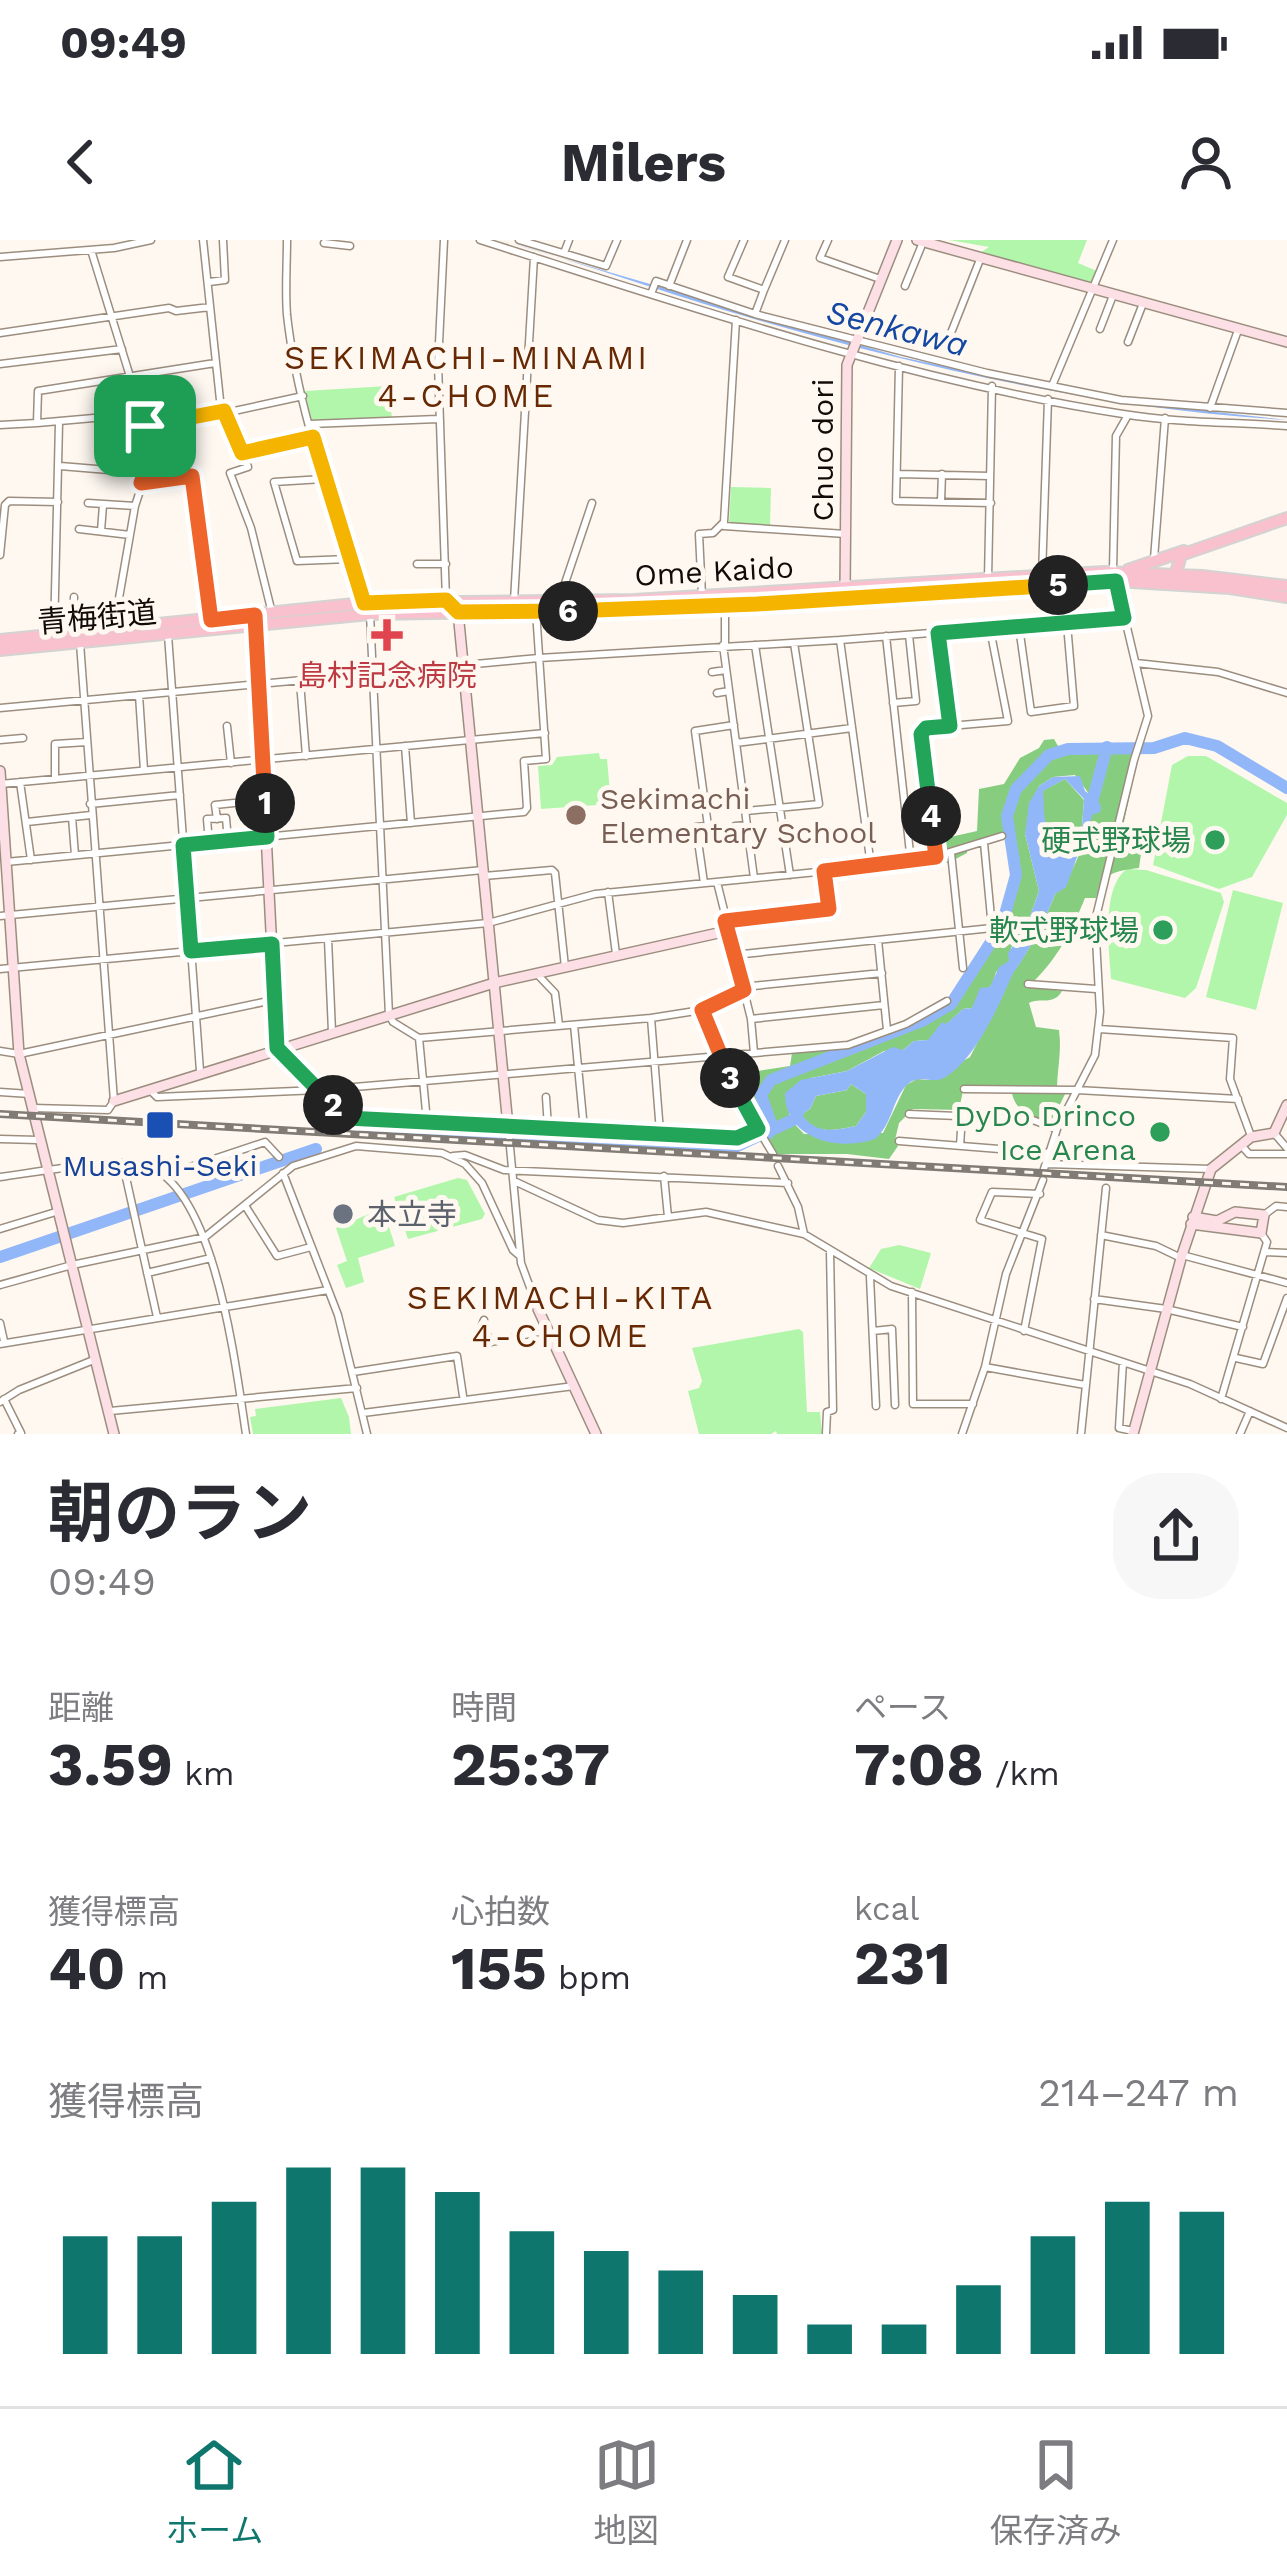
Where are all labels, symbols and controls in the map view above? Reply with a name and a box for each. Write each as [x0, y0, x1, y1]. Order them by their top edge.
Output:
text: 09:49 [60, 16, 187, 69]
icon: back [48, 129, 114, 195]
icon: person [1173, 129, 1239, 195]
text: Milers [561, 131, 726, 194]
water label: Senkawa [822, 292, 972, 364]
district label: SEKIMACHI-MINAMI 4-CHOME [284, 338, 650, 415]
pin [94, 375, 196, 477]
street label: Chuo dori [805, 379, 840, 521]
icon: arrive [112, 393, 178, 459]
street label: Ome Kaido [633, 549, 795, 593]
pin: 5 [1028, 555, 1088, 615]
text: 5 [1048, 565, 1068, 604]
pin: 6 [538, 581, 598, 641]
text: 6 [558, 591, 578, 630]
street label: 青梅街道 [36, 594, 158, 640]
marker: 島村記念病院 [371, 619, 403, 651]
place label: 島村記念病院 [297, 658, 477, 693]
pin: 1 [235, 773, 295, 833]
place label: Sekimachi Elementary School [600, 781, 876, 850]
text: 1 [258, 783, 272, 822]
pin: 4 [901, 786, 961, 846]
text: 4 [920, 796, 942, 835]
marker: Sekimachi Elementary School [563, 802, 589, 828]
place label: 硬式野球場 [1041, 823, 1191, 858]
marker: 硬式野球場 [1202, 827, 1228, 853]
place label: 軟式野球場 [989, 913, 1139, 948]
marker: 軟式野球場 [1150, 917, 1176, 943]
pin: 3 [700, 1048, 760, 1108]
text: 3 [720, 1058, 740, 1097]
pin: 2 [303, 1075, 363, 1135]
text: 2 [323, 1085, 343, 1124]
place label: DyDo Drinco Ice Arena [954, 1098, 1136, 1167]
marker: Musashi-Seki [144, 1109, 176, 1141]
marker: DyDo Drinco Ice Arena [1147, 1119, 1173, 1145]
place label: Musashi-Seki [62, 1148, 258, 1183]
place label: 本立寺 [367, 1197, 457, 1232]
marker: 本立寺 [330, 1201, 356, 1227]
district label: SEKIMACHI-KITA 4-CHOME [407, 1278, 715, 1355]
button: share [1113, 1473, 1239, 1599]
text: 朝のラン [48, 1475, 312, 1552]
text: 09:49 [48, 1559, 156, 1604]
text: 距離 [48, 1688, 114, 1727]
text: 時間 [451, 1688, 517, 1727]
text: ペース [854, 1688, 951, 1727]
text: 3.59 [48, 1729, 173, 1800]
text: 25:37 [451, 1729, 610, 1800]
text: 7:08 [854, 1729, 984, 1800]
text: km [173, 1754, 234, 1793]
text: /km [984, 1754, 1060, 1793]
text: kcal [854, 1889, 919, 1928]
text: 獲得標高 [48, 1892, 180, 1931]
text: 心拍数 [451, 1892, 550, 1931]
text: 231 [854, 1928, 951, 1999]
text: 40 [48, 1933, 125, 2004]
text: 155 [451, 1933, 547, 2004]
text: m [125, 1958, 168, 1997]
text: bpm [547, 1958, 631, 1997]
text: 214–247 m [1038, 2070, 1239, 2115]
text: 獲得標高 [48, 2079, 204, 2124]
tab: ホーム [165, 2432, 263, 2552]
tab: 地図 [594, 2432, 660, 2552]
tab: 保存済み [990, 2432, 1122, 2552]

